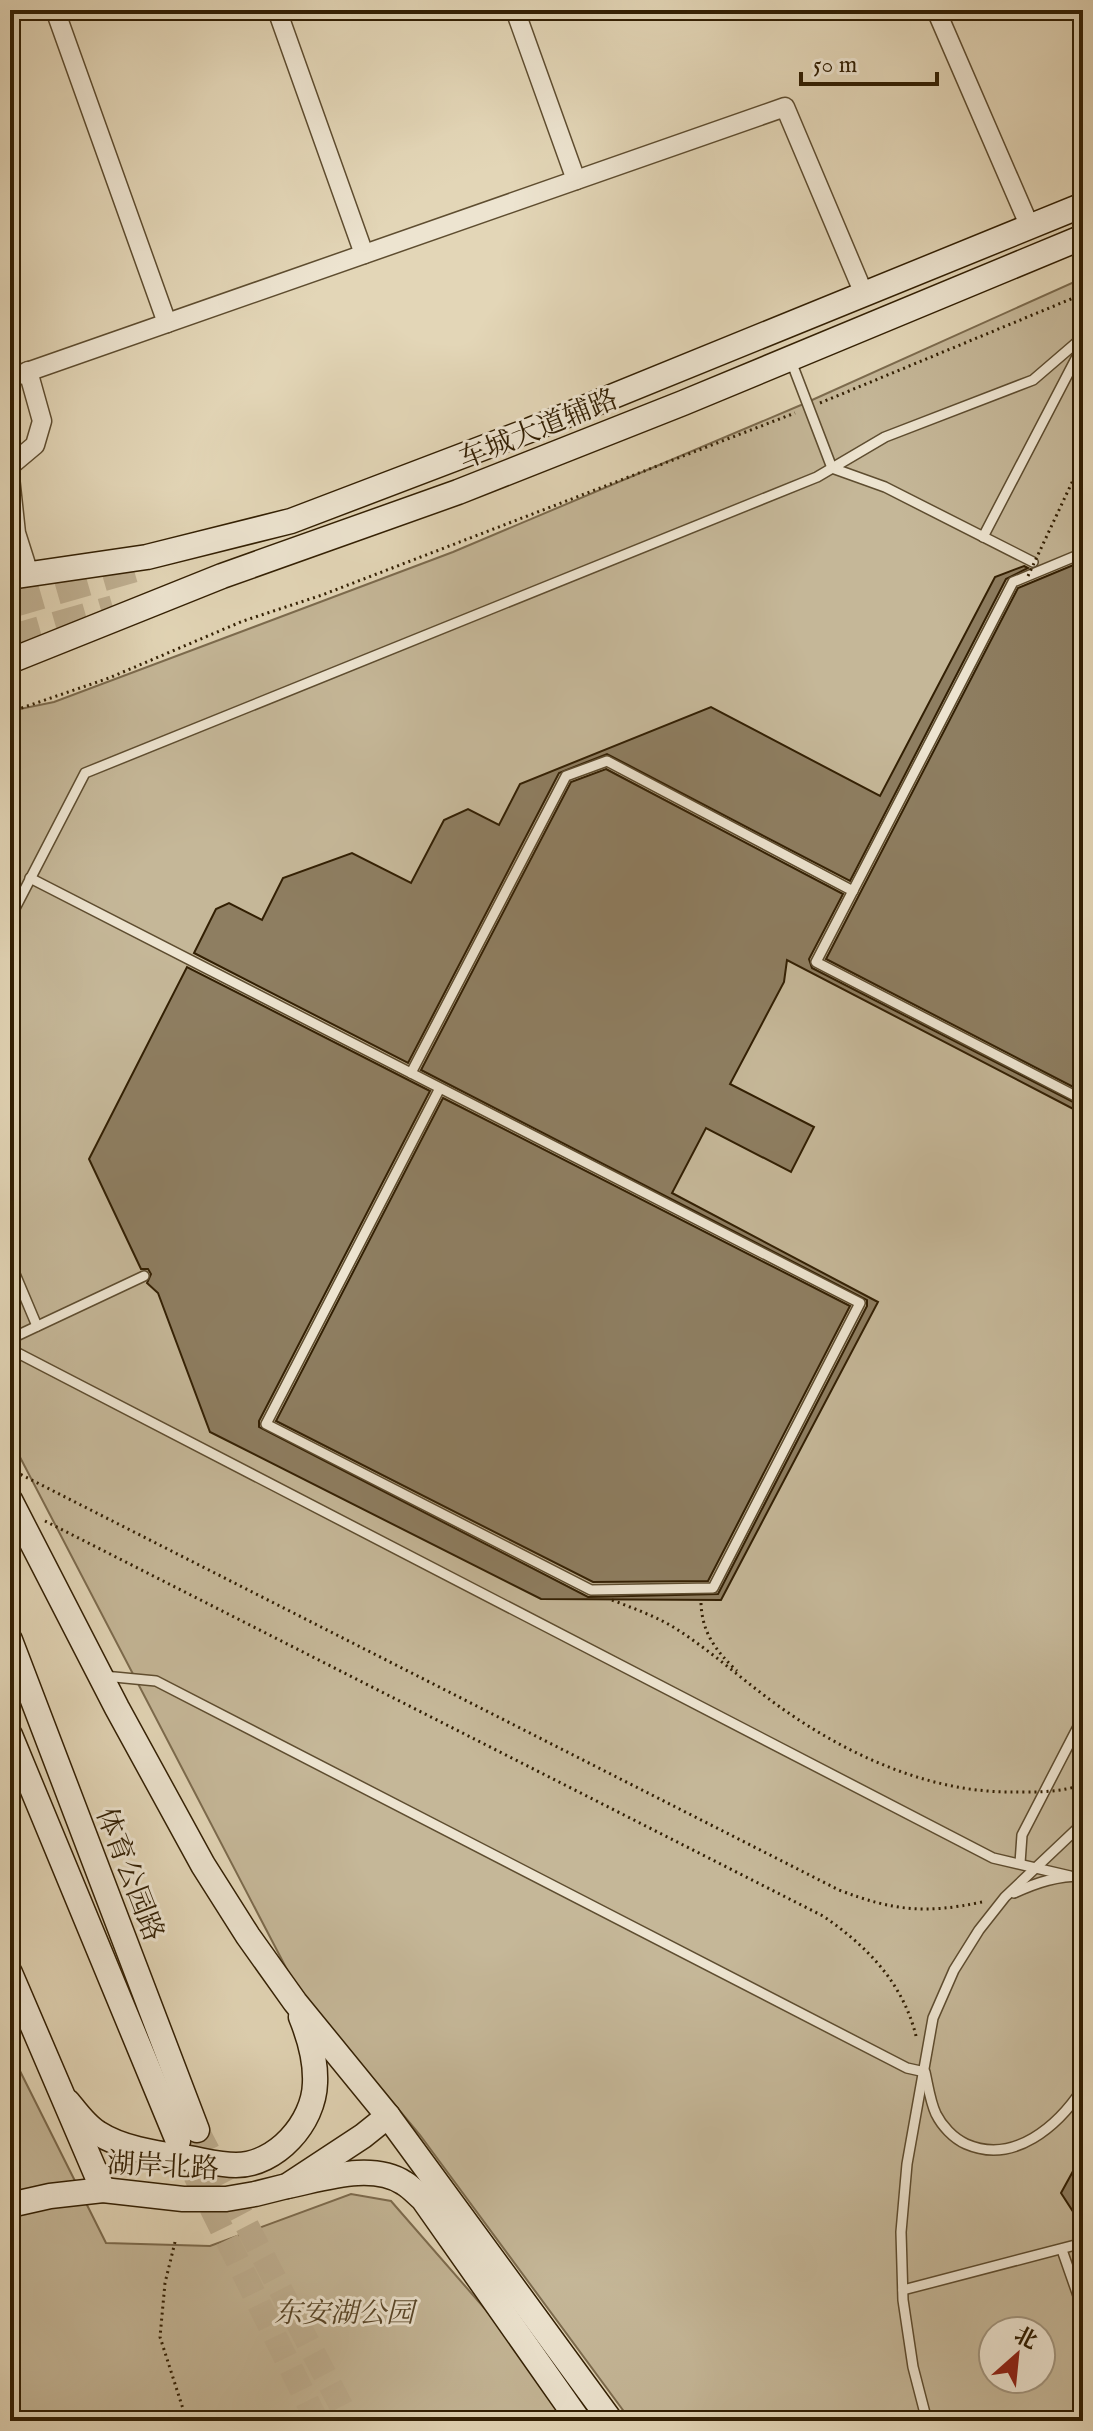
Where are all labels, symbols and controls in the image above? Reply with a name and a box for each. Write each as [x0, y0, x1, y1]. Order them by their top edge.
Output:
scale bar [801, 36, 937, 86]
text: 50 m [813, 50, 857, 81]
street label: 车城大道辅路 [454, 383, 623, 478]
street label: 体育公园路 [87, 1803, 170, 1947]
street label: 湖岸北路 [106, 2147, 220, 2188]
park label: 东安湖公园 [274, 2297, 418, 2332]
north arrow [977, 2315, 1057, 2395]
text: 北 [1009, 2321, 1041, 2356]

